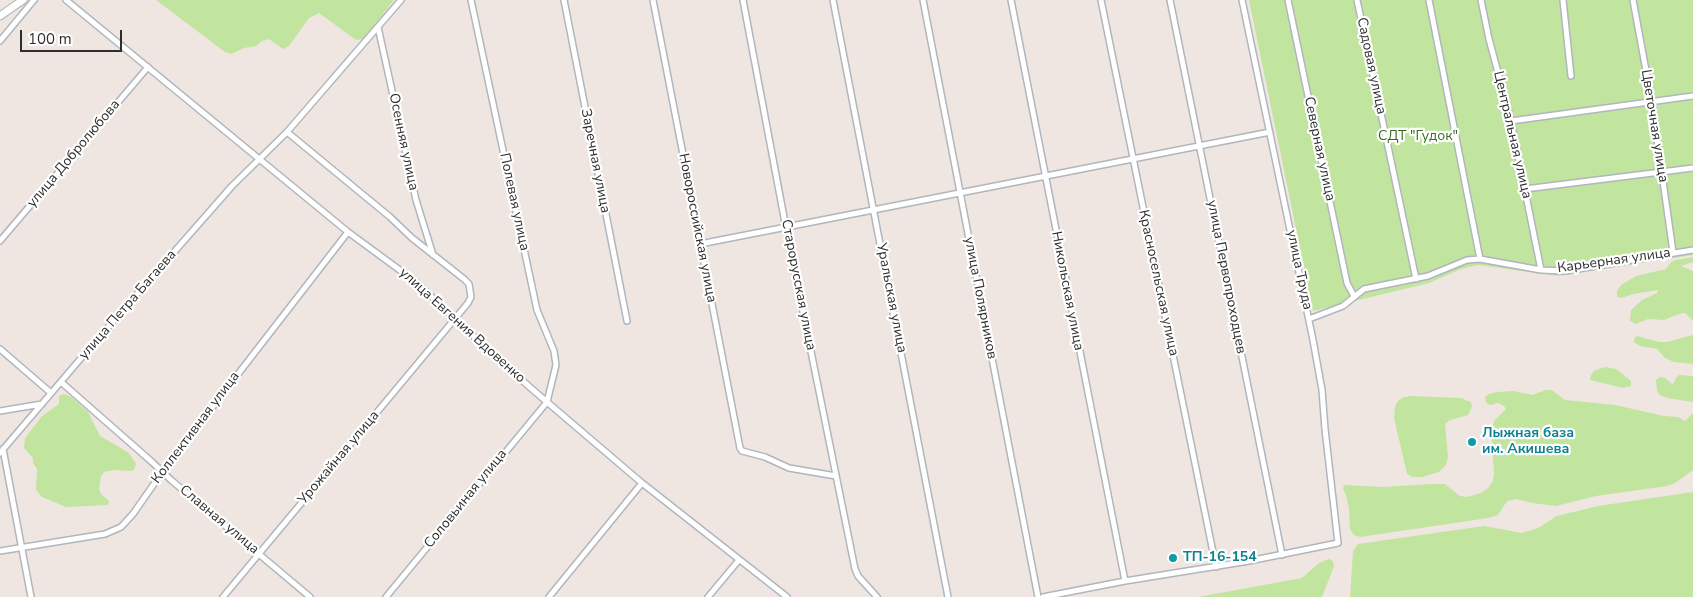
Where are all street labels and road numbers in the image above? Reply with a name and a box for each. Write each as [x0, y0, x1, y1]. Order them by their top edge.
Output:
street label: Садовая улица [1353, 16, 1389, 116]
street label: Цветочная улица [1637, 68, 1671, 184]
street label: Центральная улица [1489, 70, 1535, 200]
street label: Осенняя улица [384, 92, 422, 192]
street label: Северная улица [1300, 95, 1338, 203]
street label: улица Добролюбова [24, 97, 124, 211]
street label: Заречная улица [577, 107, 613, 215]
street label: Полевая улица [495, 152, 533, 252]
street label: Новороссийская улица [674, 152, 720, 304]
street label: улица Первопроходцев [1203, 199, 1249, 355]
street label: Красносельская улица [1134, 208, 1182, 358]
street label: Старорусская улица [777, 218, 819, 352]
street label: улица Труда [1282, 229, 1316, 311]
street label: Никольская улица [1047, 230, 1087, 352]
street label: улица Полярников [960, 235, 1000, 361]
street label: Уральская улица [872, 242, 910, 354]
street label: Карьерная улица [1556, 245, 1672, 277]
street label: улица Петра Багаева [76, 247, 180, 363]
street label: улица Евгения Вдовенко [395, 265, 529, 387]
street label: Коллективная улица [148, 369, 244, 487]
street label: Урожайная улица [295, 408, 383, 508]
street label: Соловьиная улица [421, 446, 511, 552]
street label: Славная улица [176, 482, 262, 558]

